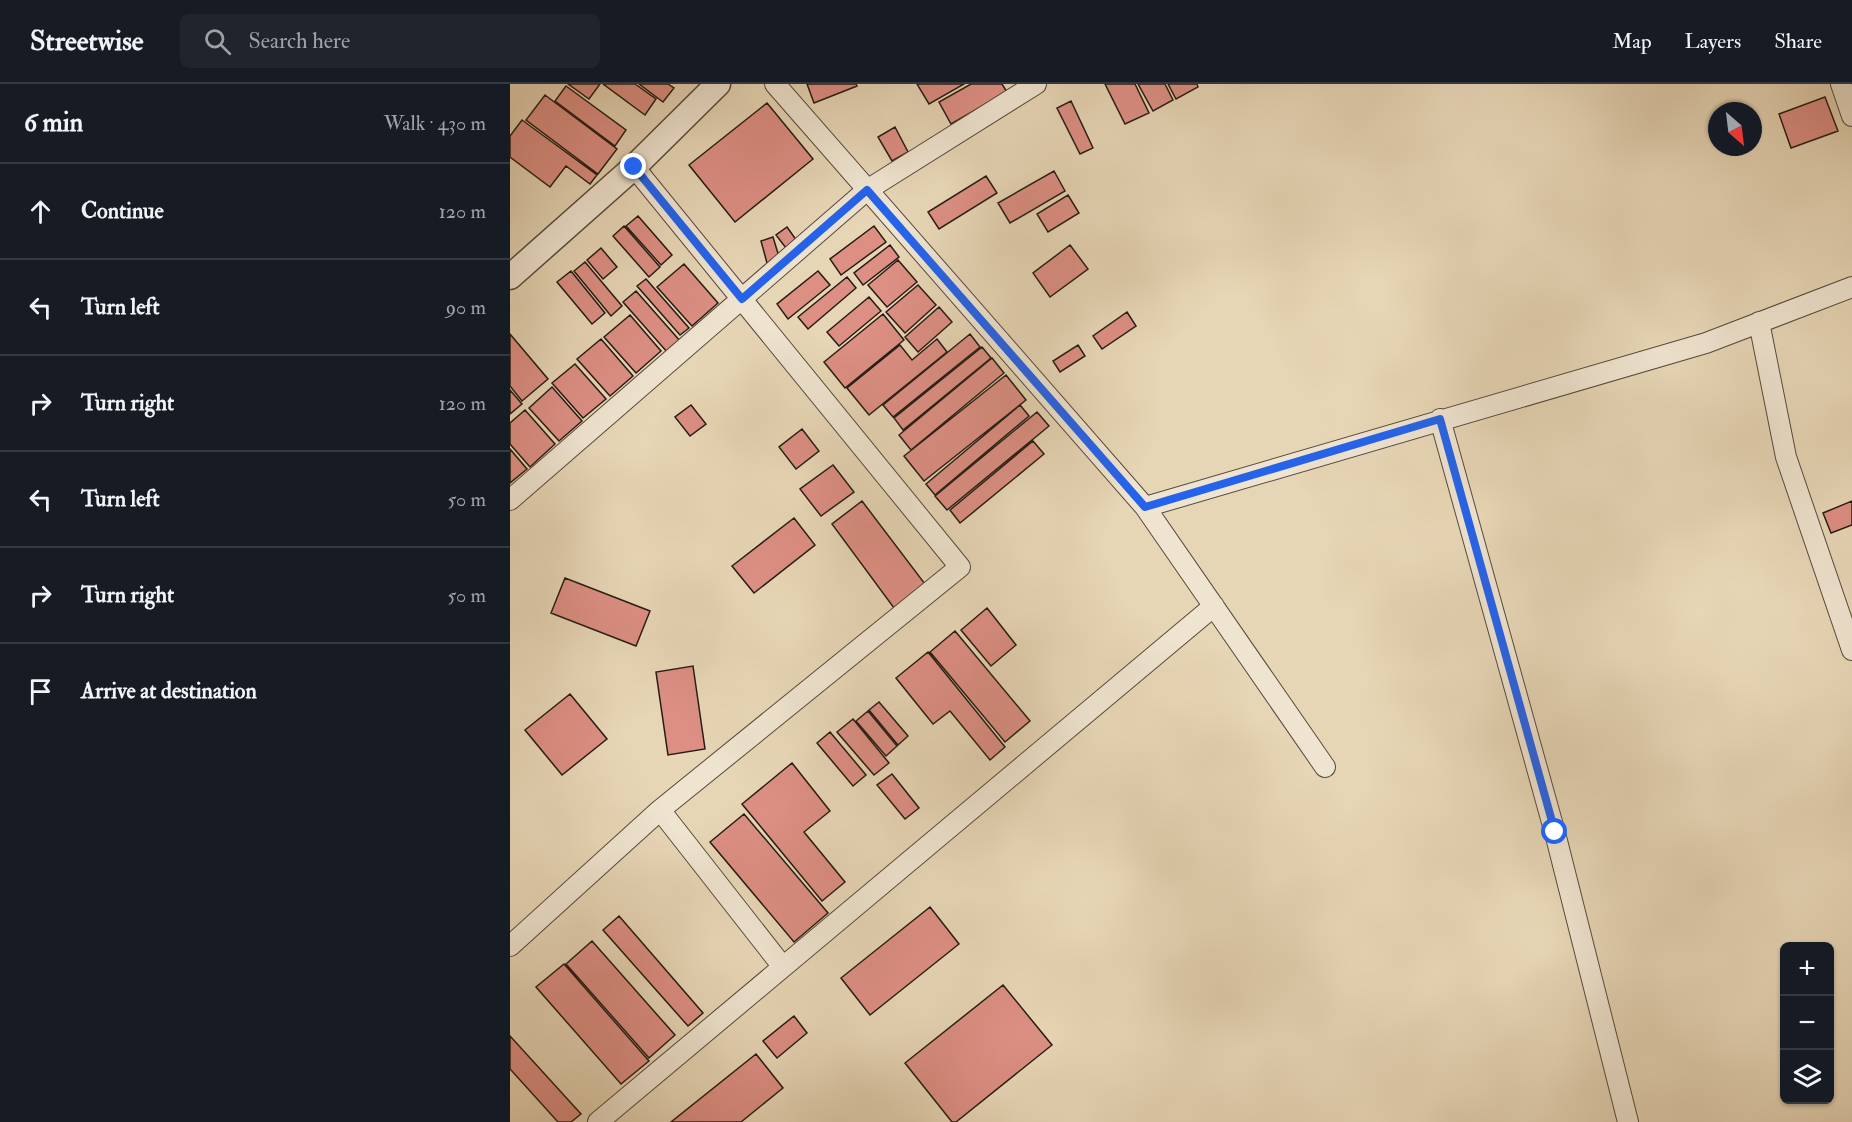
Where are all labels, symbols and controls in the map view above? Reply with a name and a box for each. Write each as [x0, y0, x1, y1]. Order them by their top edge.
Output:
search box [180, 14, 600, 68]
text: Streetwise [30, 24, 144, 59]
icon: search [201, 25, 234, 58]
text: Search here [249, 27, 350, 55]
text: Map [1612, 28, 1652, 55]
text: Layers [1685, 28, 1741, 55]
text: Share [1774, 28, 1822, 55]
north arrow [1708, 102, 1762, 156]
text: 6 min [24, 107, 83, 139]
text: Walk · 430 m [384, 111, 486, 136]
route end [620, 153, 646, 179]
icon: ahead [24, 195, 57, 228]
text: Continue [81, 197, 164, 225]
text: 120 m [439, 199, 486, 224]
icon: left [24, 291, 57, 324]
text: Turn left [81, 293, 160, 321]
text: 90 m [446, 295, 486, 320]
icon: right [24, 387, 57, 420]
text: Turn right [81, 389, 174, 417]
text: 120 m [439, 391, 486, 416]
icon: left [24, 483, 57, 516]
text: Turn left [81, 485, 160, 513]
text: 50 m [447, 487, 486, 512]
icon: right [24, 579, 57, 612]
text: Turn right [81, 581, 174, 609]
text: 50 m [447, 583, 486, 608]
icon: arrive [24, 675, 57, 708]
text: Arrive at destination [81, 677, 257, 705]
route start [1541, 818, 1567, 844]
map controls [1780, 942, 1834, 1104]
button: + [1780, 942, 1834, 996]
button: − [1780, 996, 1834, 1050]
button: layers [1780, 1050, 1834, 1104]

